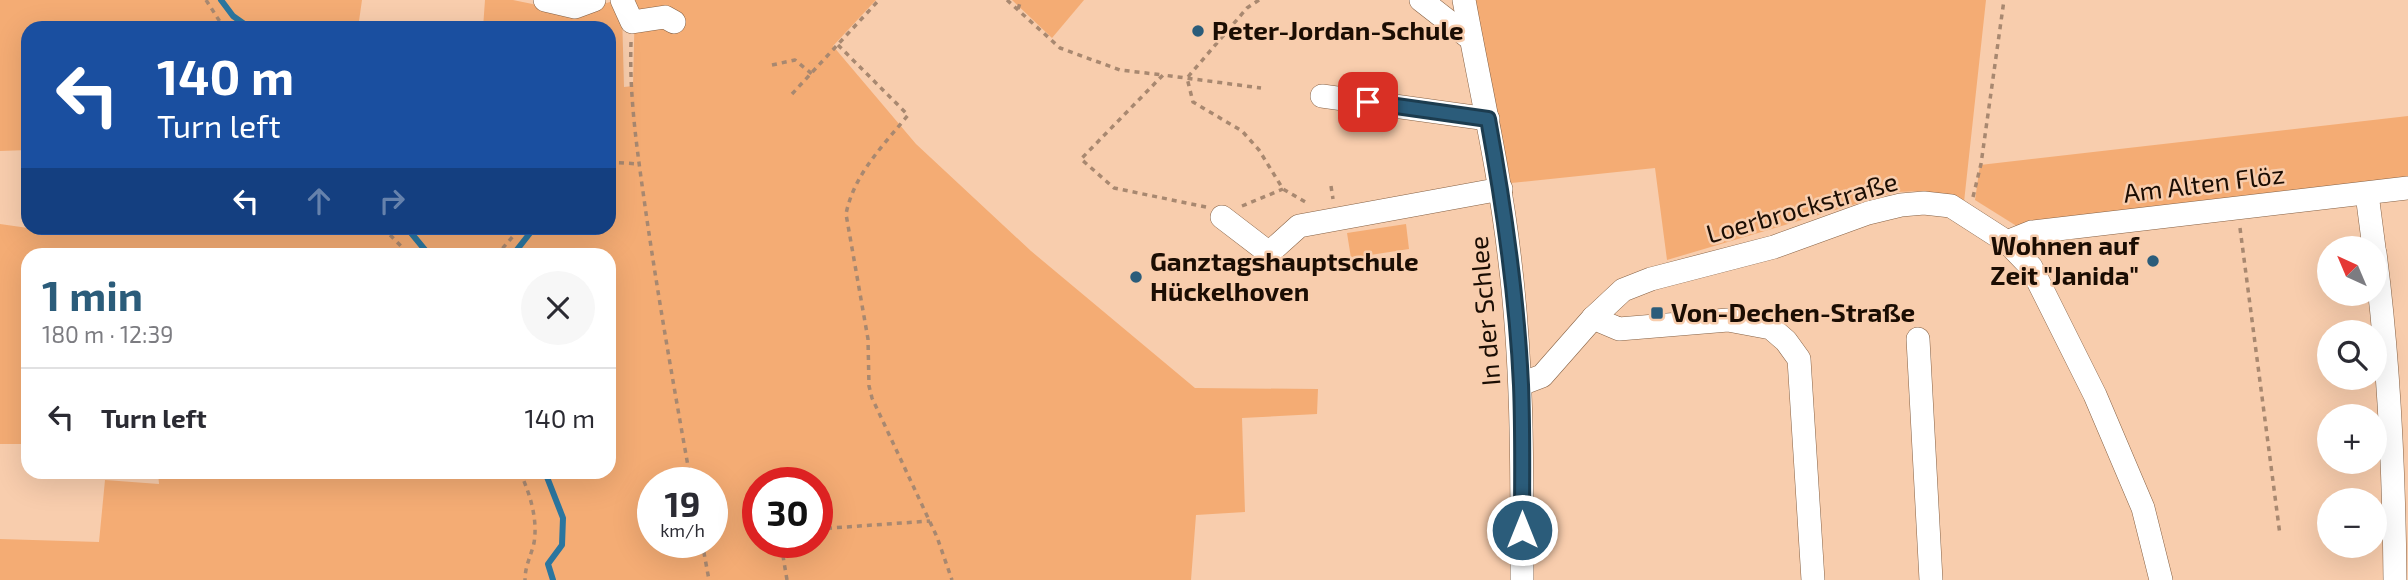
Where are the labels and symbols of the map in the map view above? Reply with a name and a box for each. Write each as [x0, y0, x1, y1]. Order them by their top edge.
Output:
place label: Peter-Jordan-Schule [1212, 14, 1464, 45]
marker: Peter-Jordan-Schule [1190, 23, 1206, 39]
pin [1338, 72, 1398, 132]
street label: Am Alten Flöz [2121, 157, 2286, 208]
street label: Loerbrockstraße [1702, 164, 1901, 249]
place label: Wohnen auf Zeit "Janida" [1990, 229, 2140, 290]
street label: In der Schlee [1462, 235, 1505, 387]
north arrow [2317, 236, 2387, 306]
place label: Ganztagshauptschule Hückelhoven [1150, 245, 1419, 306]
marker: Wohnen auf Zeit "Janida" [2145, 253, 2161, 269]
marker: Ganztagshauptschule Hückelhoven [1128, 269, 1144, 285]
place label: Von-Dechen-Straße [1671, 296, 1915, 327]
marker: Von-Dechen-Straße [1649, 305, 1665, 321]
speed limit sign: 30 [742, 467, 833, 558]
position arrow [1485, 493, 1559, 567]

